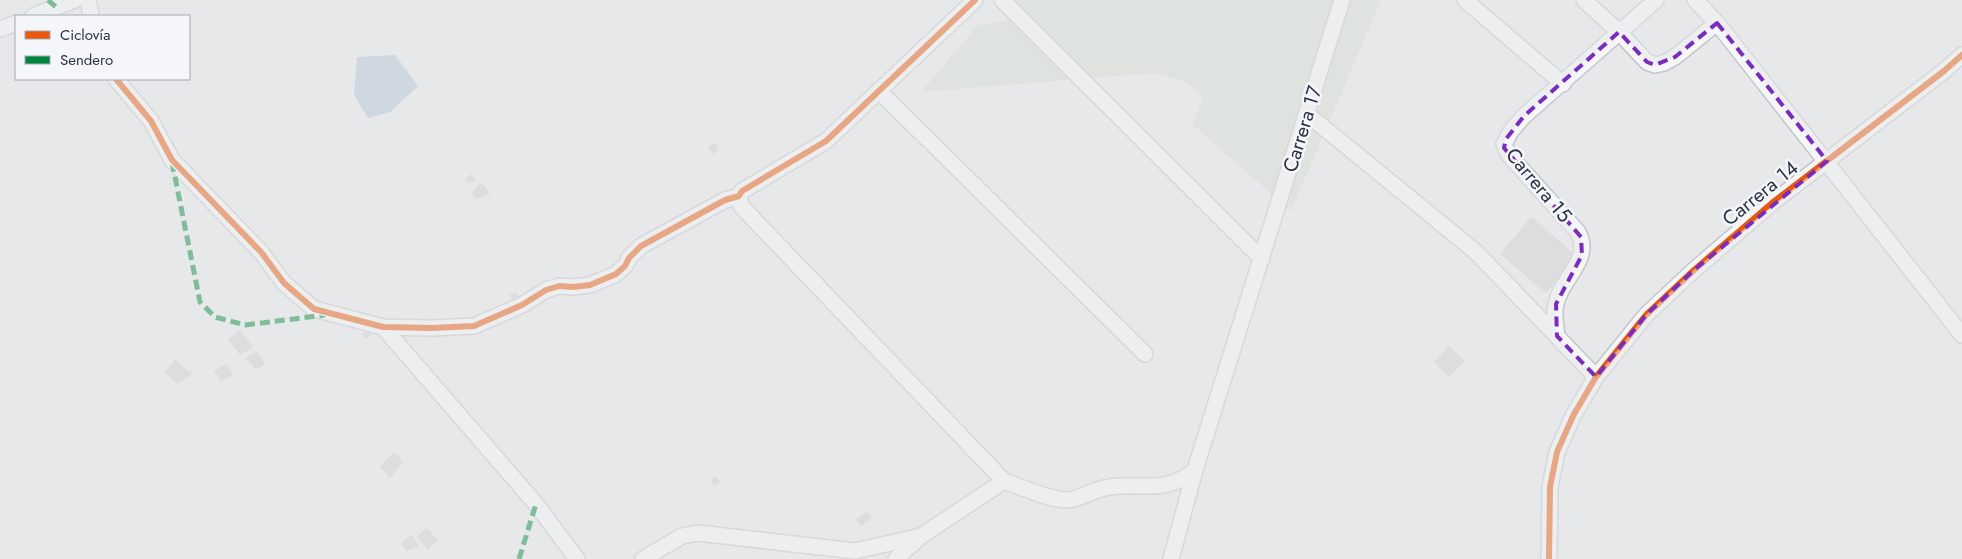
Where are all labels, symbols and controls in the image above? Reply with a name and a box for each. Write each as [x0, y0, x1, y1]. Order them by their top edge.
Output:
legend [15, 15, 190, 80]
text: Ciclovía [60, 24, 110, 46]
text: Sendero [60, 49, 113, 71]
street label: Carrera 17 [1276, 82, 1330, 176]
street label: Carrera 15 [1499, 142, 1579, 229]
street label: Carrera 14 [1716, 154, 1805, 233]

